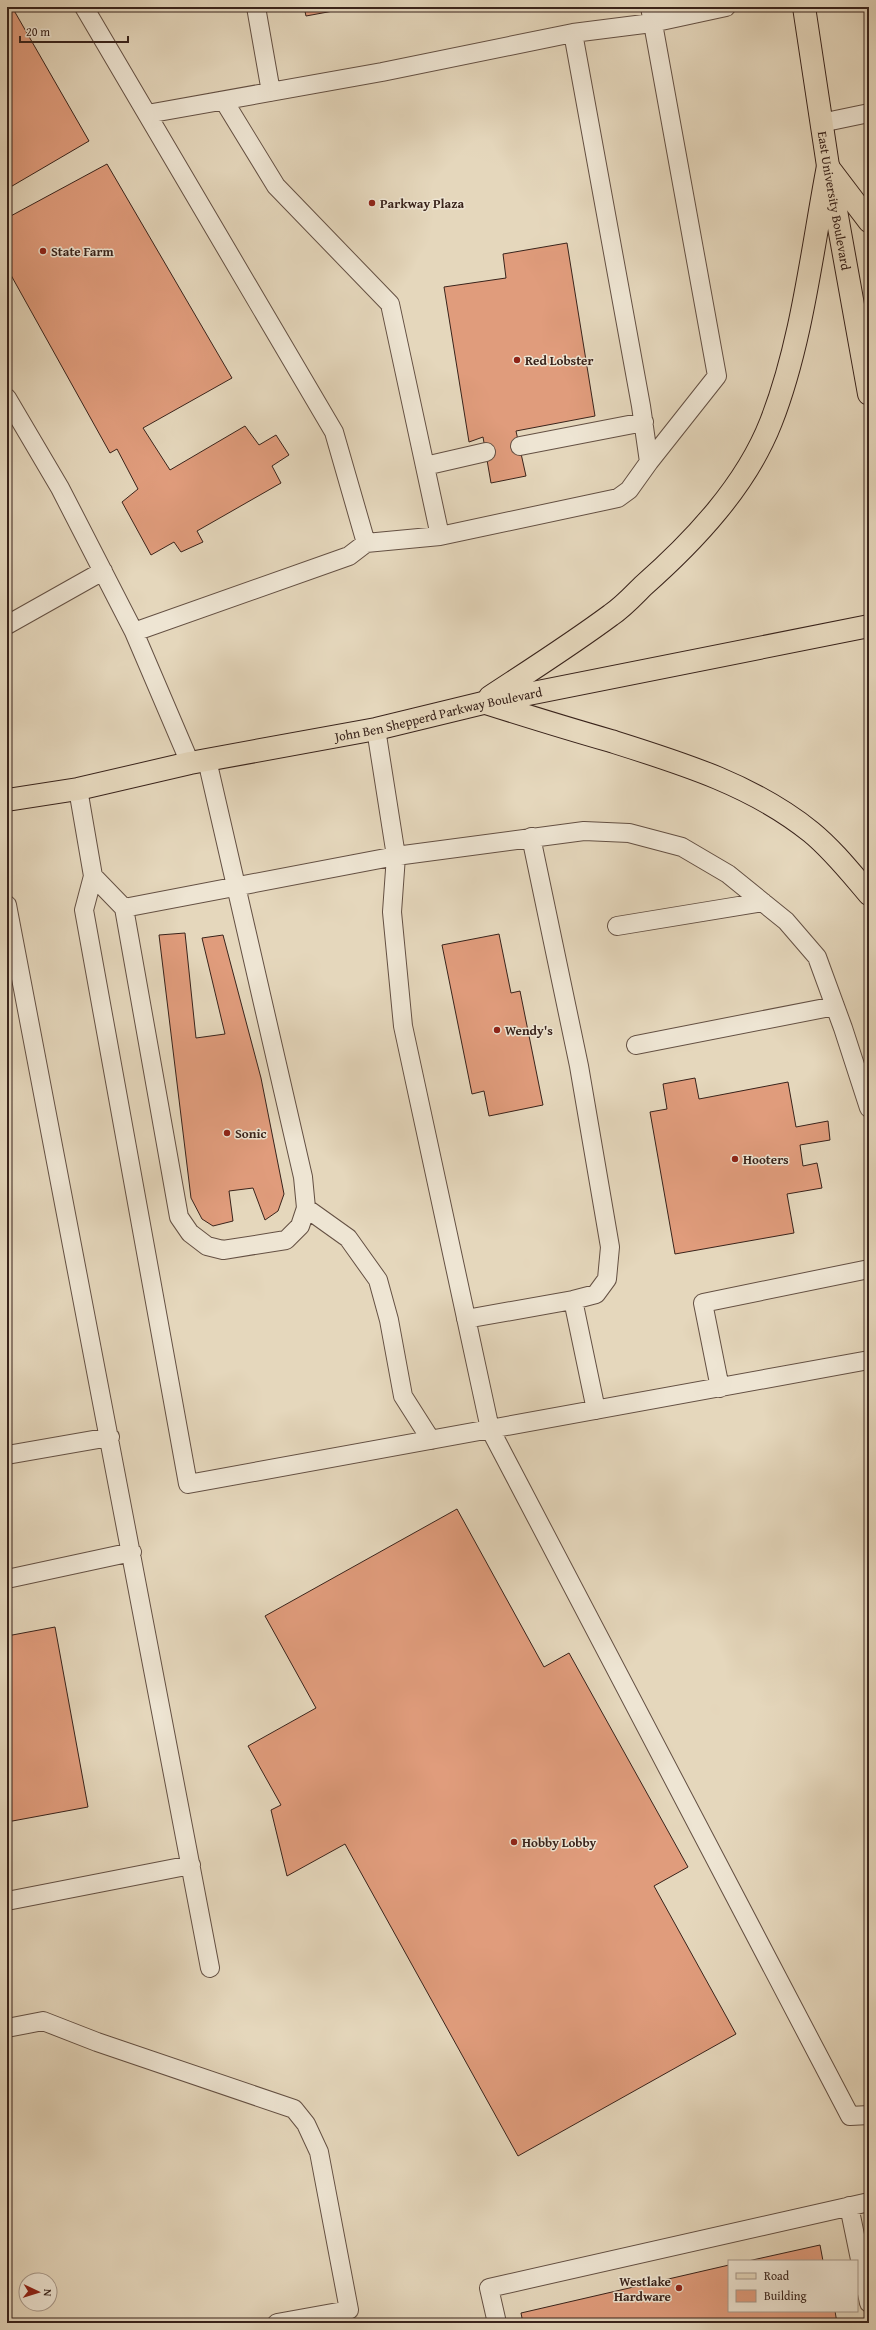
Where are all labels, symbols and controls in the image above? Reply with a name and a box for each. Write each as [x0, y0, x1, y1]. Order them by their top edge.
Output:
scale bar [20, 18, 128, 44]
text: 20 m [26, 23, 50, 40]
street label: East University Boulevard [813, 130, 856, 272]
place label: Parkway Plaza [380, 194, 464, 213]
marker: Parkway Plaza [367, 198, 377, 208]
place label: State Farm [51, 242, 114, 261]
marker: State Farm [38, 246, 48, 256]
place label: Red Lobster [525, 351, 593, 370]
marker: Red Lobster [512, 355, 522, 365]
street label: John Ben Shepperd Parkway Boulevard [331, 682, 544, 746]
place label: Wendy's [505, 1021, 553, 1040]
marker: Wendy's [492, 1025, 502, 1035]
place label: Sonic [235, 1124, 266, 1143]
marker: Sonic [222, 1128, 232, 1138]
place label: Hooters [743, 1150, 789, 1169]
marker: Hooters [730, 1154, 740, 1164]
place label: Hobby Lobby [522, 1833, 597, 1852]
marker: Hobby Lobby [509, 1837, 519, 1847]
legend [728, 2260, 858, 2312]
text: Road [764, 2267, 790, 2284]
north arrow [18, 2272, 58, 2312]
place label: Westlake Hardware [614, 2272, 671, 2306]
marker: Westlake Hardware [674, 2283, 684, 2293]
text: Building [764, 2287, 807, 2304]
text: N [40, 2288, 56, 2298]

